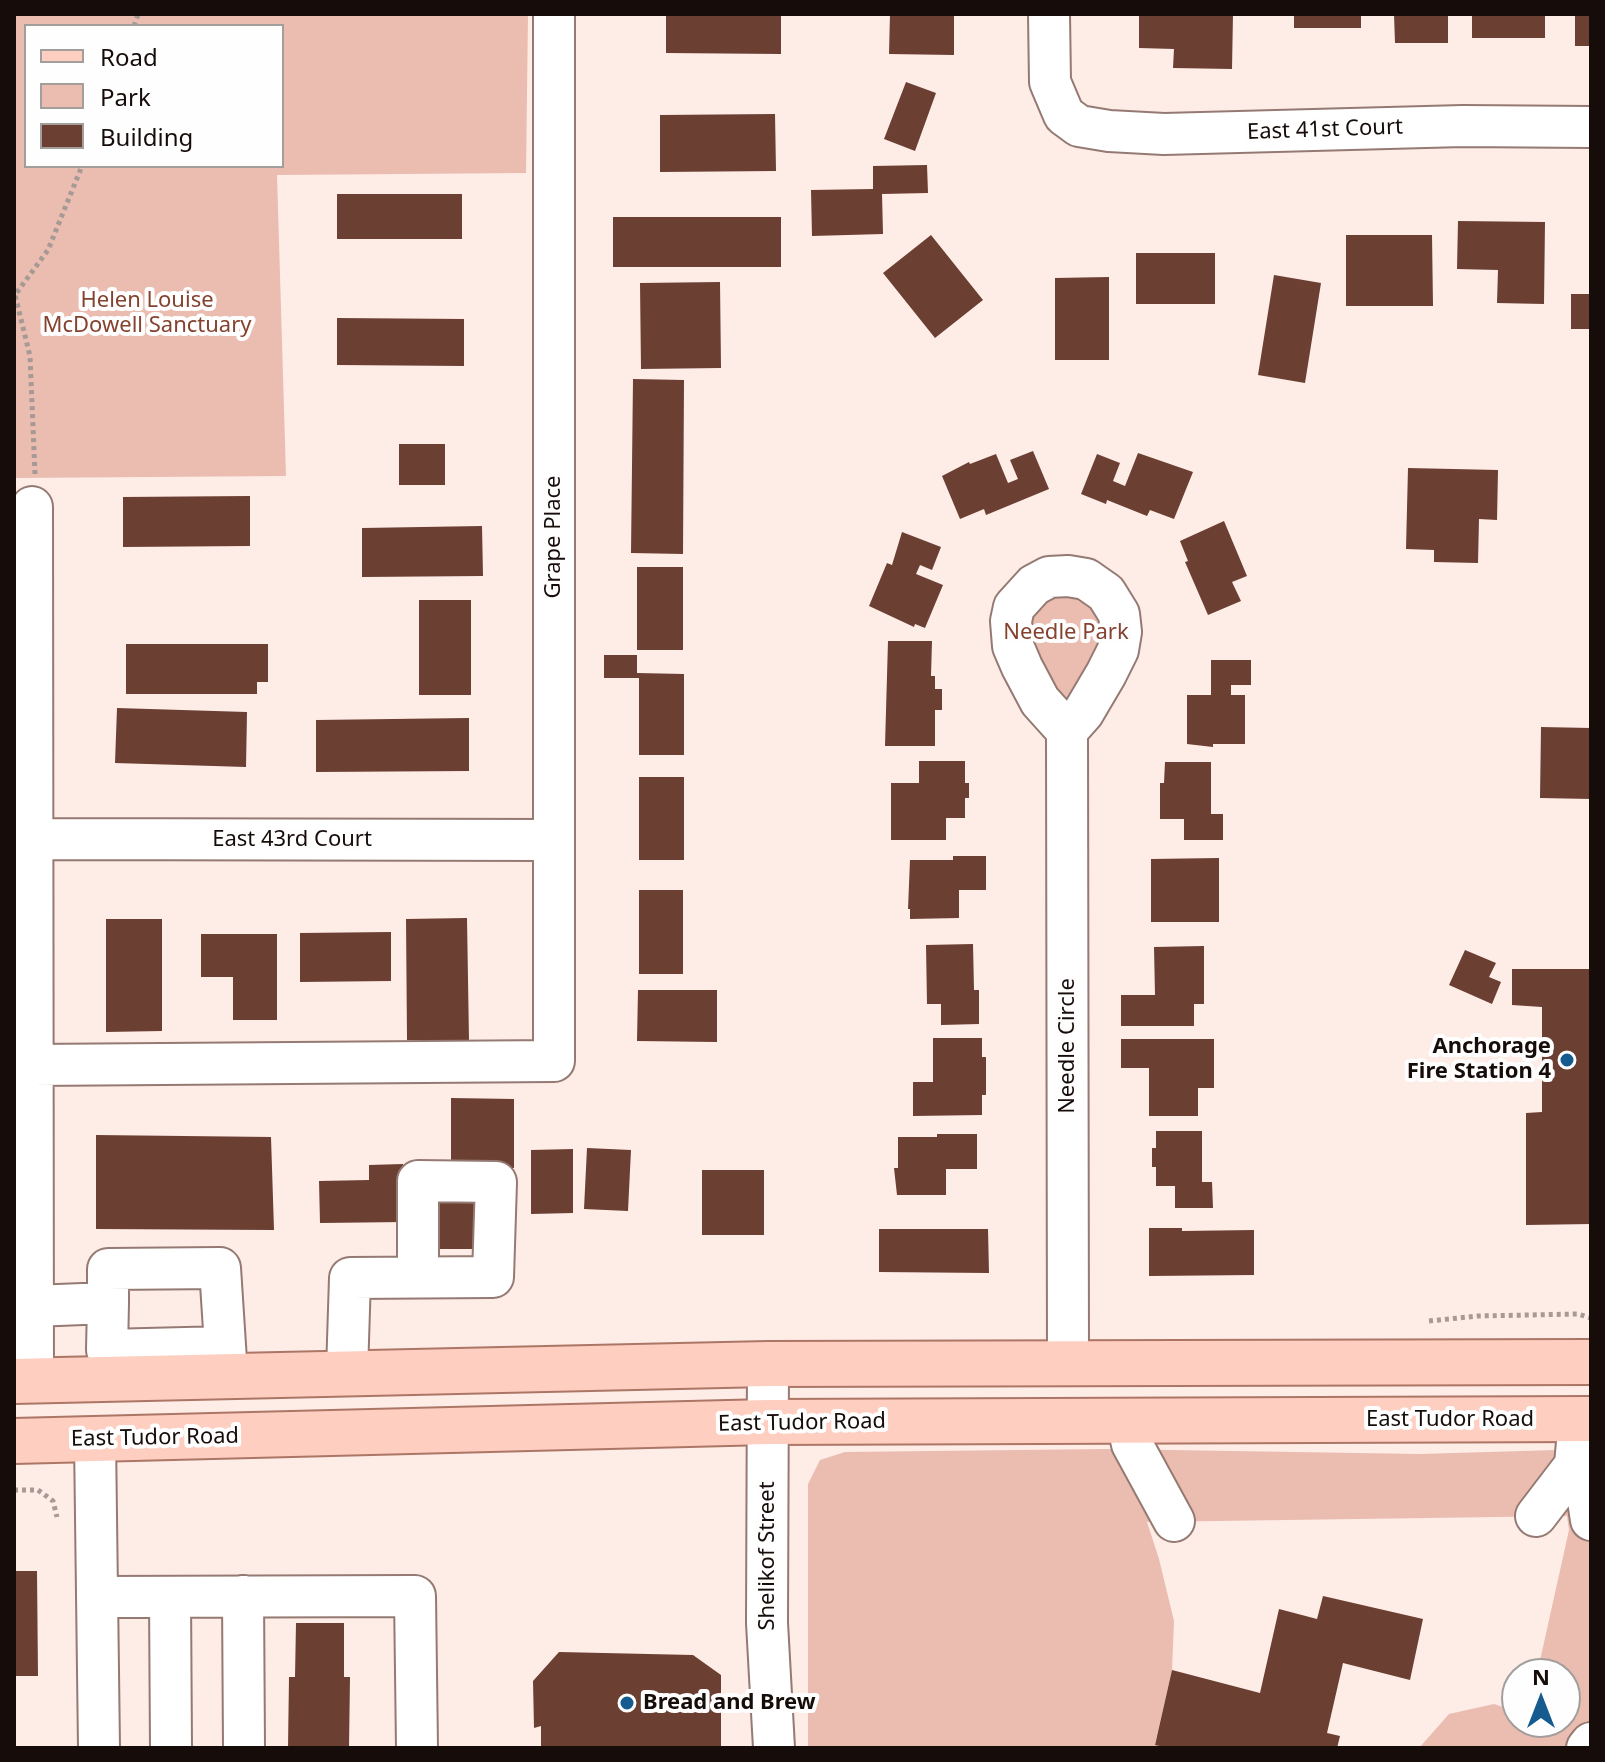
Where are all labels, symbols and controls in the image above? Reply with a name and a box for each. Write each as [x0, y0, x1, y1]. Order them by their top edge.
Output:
legend [24, 24, 284, 168]
text: Road [100, 40, 158, 73]
text: Park [100, 80, 151, 113]
street label: East 41st Court [1247, 114, 1403, 146]
text: Building [100, 120, 193, 153]
park label: Helen Louise McDowell Sanctuary [43, 288, 251, 340]
street label: Grape Place [541, 476, 567, 598]
park label: Needle Park [1003, 620, 1129, 646]
street label: East 43rd Court [212, 827, 372, 853]
street label: Needle Circle [1055, 978, 1081, 1114]
place label: Anchorage Fire Station 4 [1407, 1034, 1551, 1086]
marker: Anchorage Fire Station 4 [1558, 1051, 1576, 1069]
street label: East Tudor Road [1366, 1407, 1534, 1433]
street label: East Tudor Road [718, 1408, 886, 1438]
street label: East Tudor Road [71, 1423, 239, 1453]
street label: Shelikof Street [755, 1481, 781, 1631]
north arrow [1501, 1658, 1581, 1738]
text: N [1532, 1661, 1550, 1691]
place label: Bread and Brew [643, 1690, 816, 1716]
marker: Bread and Brew [618, 1694, 636, 1712]

